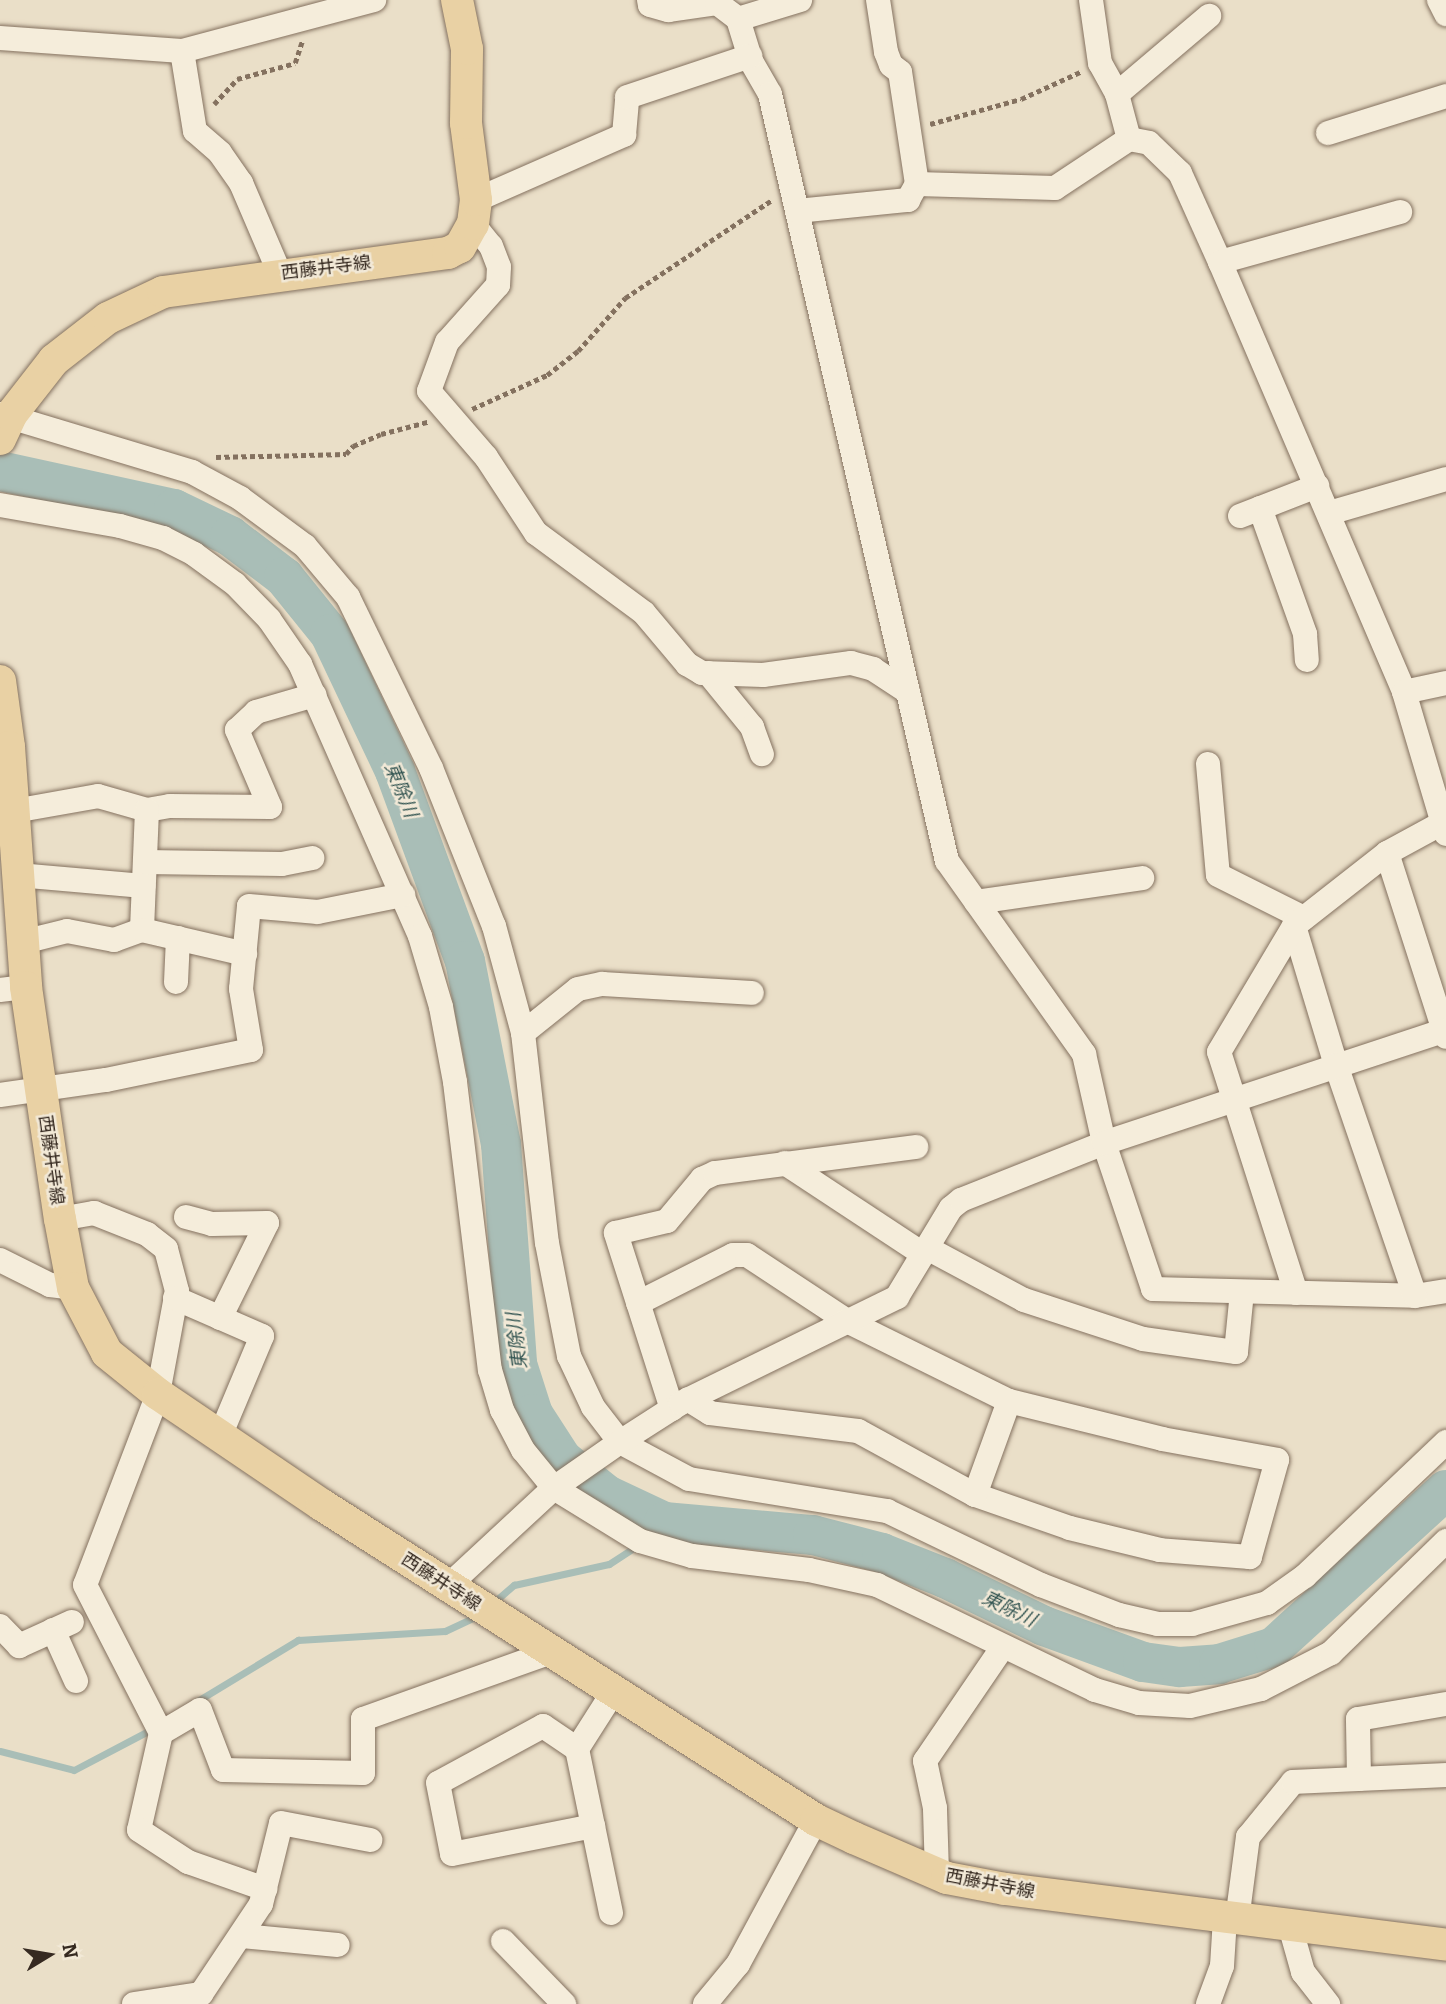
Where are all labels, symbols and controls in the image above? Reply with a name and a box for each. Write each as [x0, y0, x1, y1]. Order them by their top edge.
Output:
street label: 西藤井寺線 [280, 252, 372, 284]
water label: 東除川 [380, 759, 422, 821]
street label: 西藤井寺線 [34, 1114, 68, 1206]
water label: 東除川 [502, 1311, 532, 1371]
street label: 西藤井寺線 [397, 1548, 485, 1616]
water label: 東除川 [978, 1586, 1040, 1632]
street label: 西藤井寺線 [944, 1865, 1036, 1903]
north arrow [14, 1920, 84, 1990]
text: N [57, 1941, 83, 1960]

